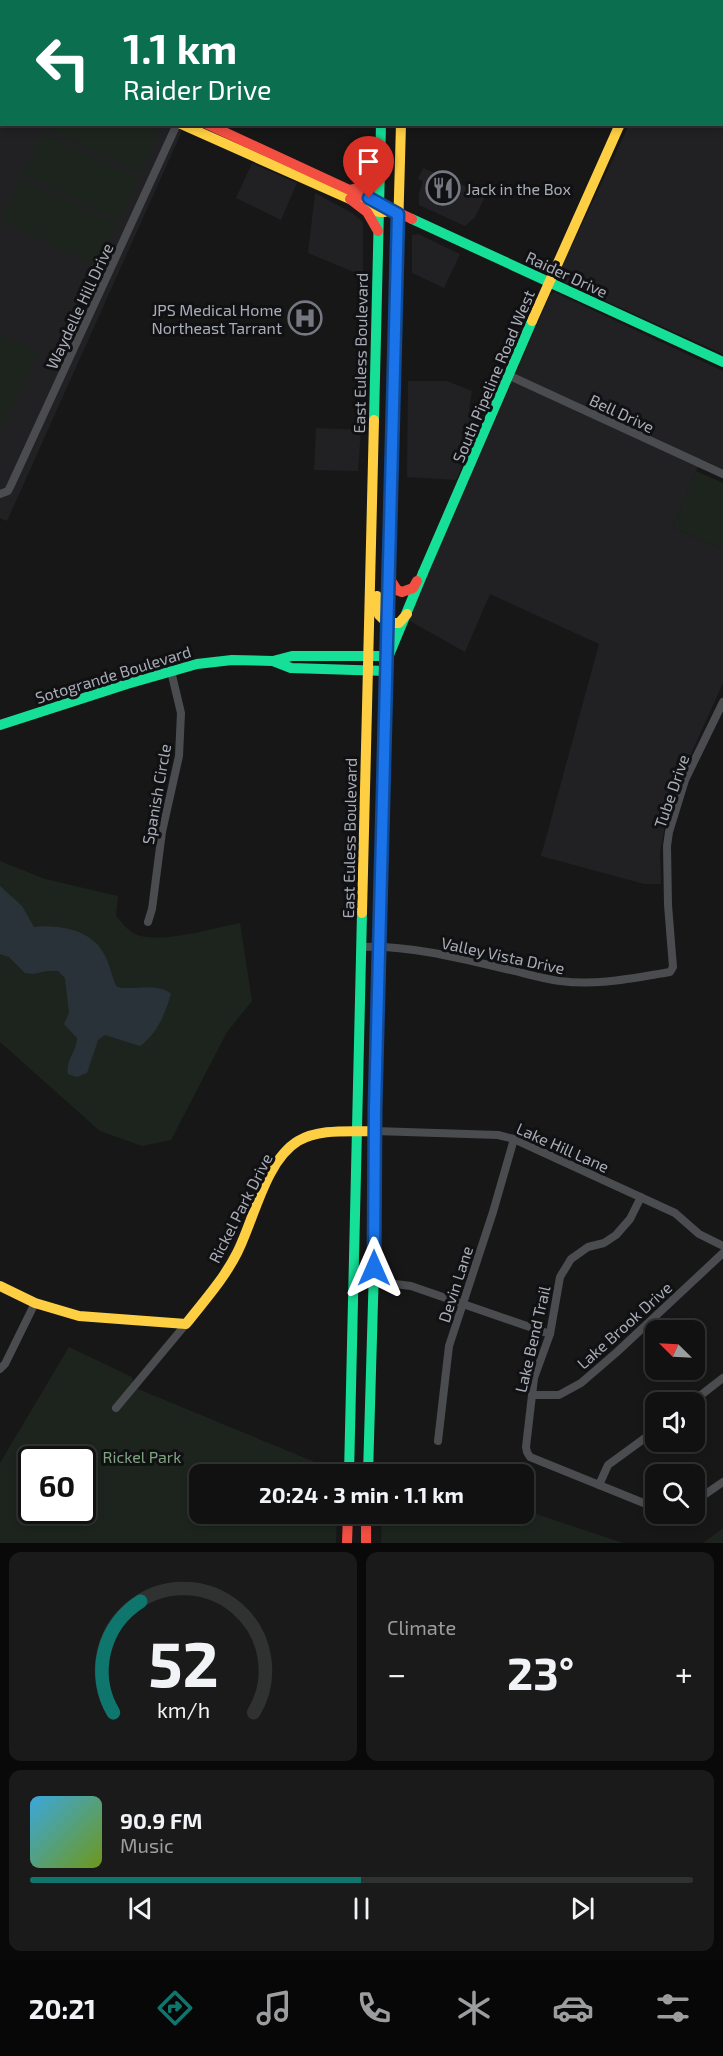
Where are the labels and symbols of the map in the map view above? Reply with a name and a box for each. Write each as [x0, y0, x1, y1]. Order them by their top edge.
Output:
pin [343, 136, 394, 198]
restaurant icon: Jack in the Box [425, 170, 461, 206]
place label: Jack in the Box [466, 179, 572, 198]
street label: Waydelle Hill Drive [41, 240, 117, 372]
street label: Raider Drive [523, 247, 611, 301]
street label: East Euless Boulevard [349, 272, 371, 434]
street label: South Pipeline Road West [448, 287, 538, 465]
place label: JPS Medical Home Northeast Tarrant [151, 300, 282, 337]
hospital icon: JPS Medical Home Northeast Tarrant [287, 300, 323, 336]
street label: Bell Drive [587, 390, 657, 436]
street label: Sotogrande Boulevard [33, 641, 193, 707]
street label: Spanish Circle [138, 742, 174, 846]
street label: Tube Drive [650, 752, 692, 830]
street label: East Euless Boulevard [338, 757, 360, 919]
street label: Valley Vista Drive [440, 933, 566, 977]
street label: Lake Hill Lane [514, 1118, 612, 1176]
street label: Rickel Park Drive [204, 1150, 276, 1266]
position arrow [342, 1236, 406, 1300]
street label: Devin Lane [434, 1243, 476, 1325]
street label: Lake Brook Drive [573, 1277, 675, 1373]
street label: Lake Bend Trail [510, 1284, 554, 1394]
north arrow [645, 1320, 705, 1380]
speed limit sign: 60 [18, 1446, 96, 1524]
park label: Rickel Park [103, 1447, 181, 1466]

